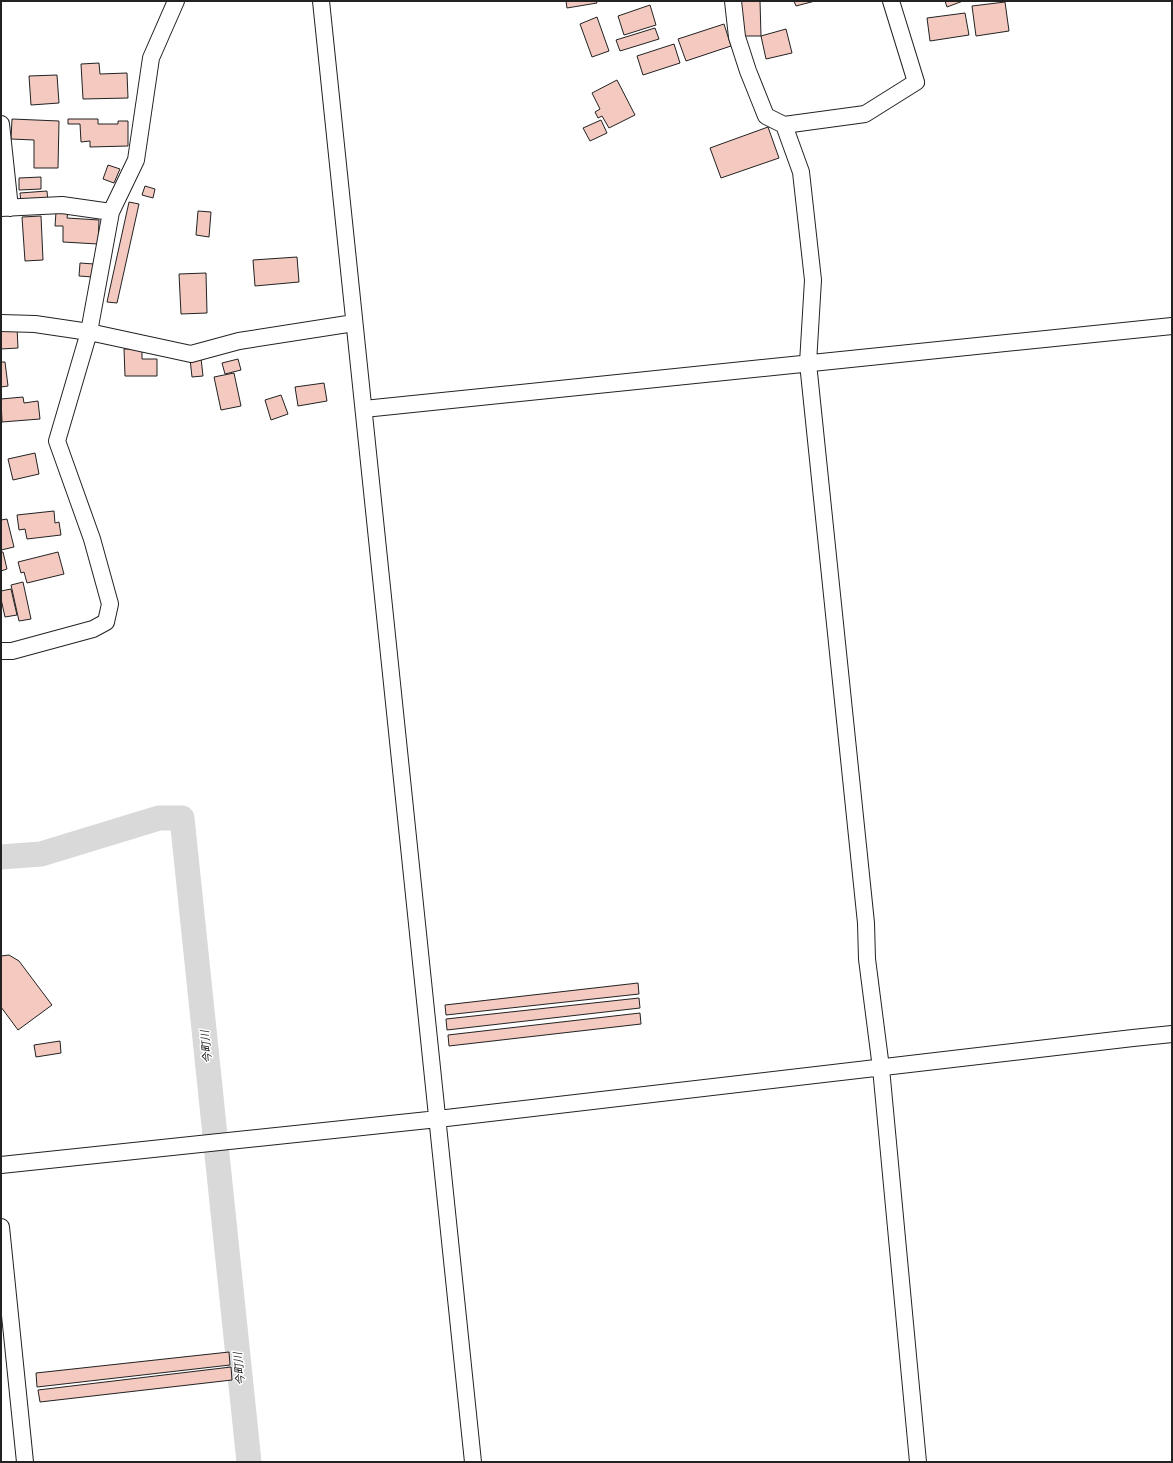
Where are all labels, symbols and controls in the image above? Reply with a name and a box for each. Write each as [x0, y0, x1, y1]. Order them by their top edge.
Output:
water label: 今町川 [197, 1029, 215, 1064]
water label: 今町川 [230, 1351, 248, 1386]

